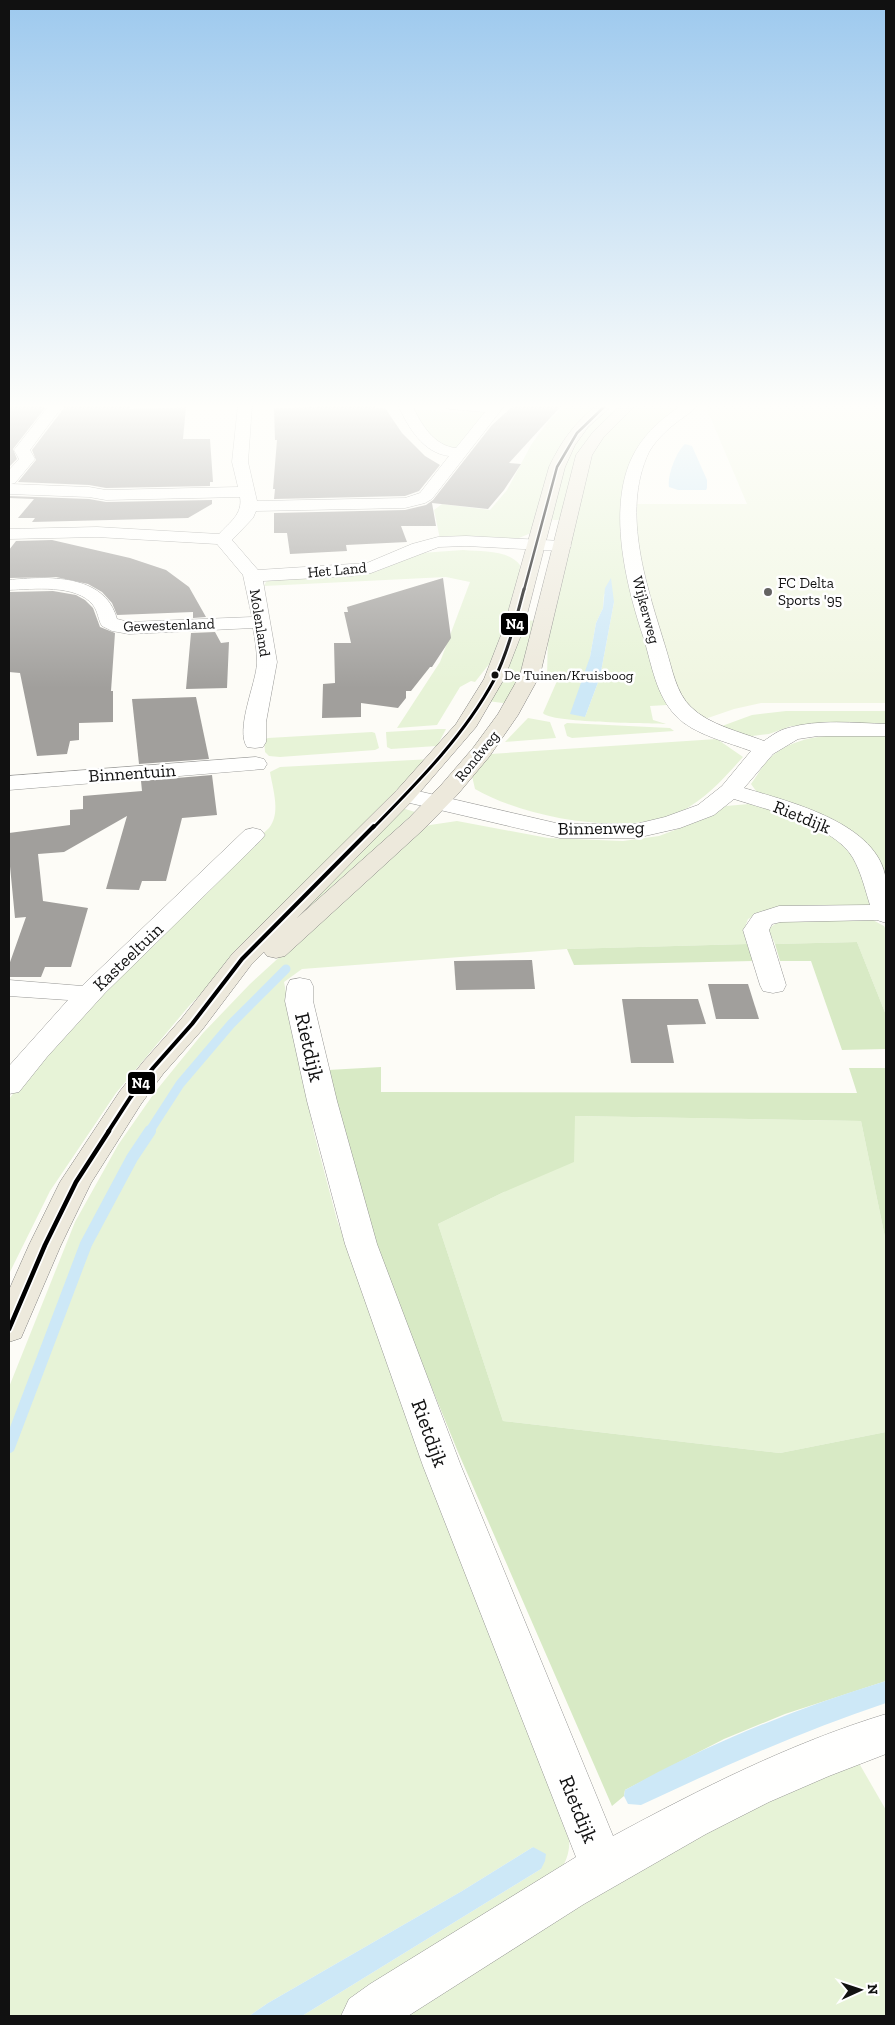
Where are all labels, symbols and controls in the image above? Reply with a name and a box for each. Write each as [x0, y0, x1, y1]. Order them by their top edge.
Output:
street label: Het Land [307, 558, 368, 582]
street label: Wijkerweg [628, 574, 664, 646]
place label: FC Delta Sports '95 [778, 574, 843, 609]
marker: FC Delta Sports '95 [762, 586, 774, 598]
street label: Molenland [246, 588, 274, 659]
line badge: N4 [500, 612, 529, 636]
street label: Gewestenland [123, 614, 216, 636]
text: N4 [506, 616, 524, 633]
place label: De Tuinen/Kruisboog [504, 667, 634, 684]
marker: De Tuinen/Kruisboog [490, 670, 500, 680]
street label: Rondweg [451, 727, 503, 785]
street label: Binnentuin [88, 759, 177, 787]
street label: Rietdijk [770, 796, 835, 839]
street label: Binnenweg [557, 816, 645, 840]
street label: Kasteeltuin [88, 918, 168, 996]
street label: Rietdijk [289, 1010, 330, 1084]
line badge: N4 [127, 1071, 156, 1095]
text: N4 [132, 1075, 150, 1092]
street label: Rietdijk [405, 1396, 454, 1471]
street label: Rietdijk [553, 1772, 604, 1847]
north arrow [835, 1965, 885, 2015]
text: N [864, 1984, 881, 1995]

